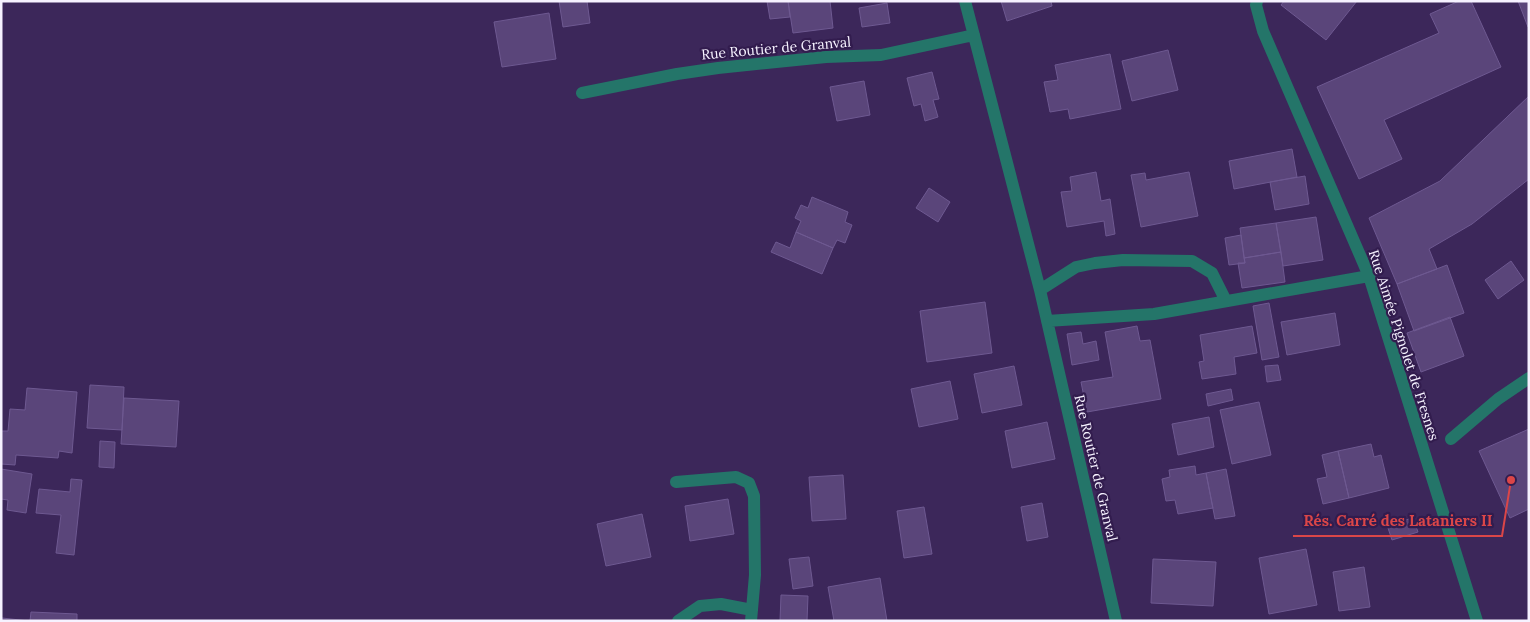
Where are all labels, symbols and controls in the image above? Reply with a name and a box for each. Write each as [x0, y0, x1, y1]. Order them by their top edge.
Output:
street label: Rue Routier de Granval [700, 32, 852, 64]
street label: Rue Aimée Pignolet de Fresnes [1365, 247, 1443, 443]
street label: Rue Routier de Granval [1070, 393, 1122, 543]
callout: Rés. Carré des Lataniers II [1293, 506, 1502, 536]
text: Rés. Carré des Lataniers II [1303, 511, 1493, 530]

